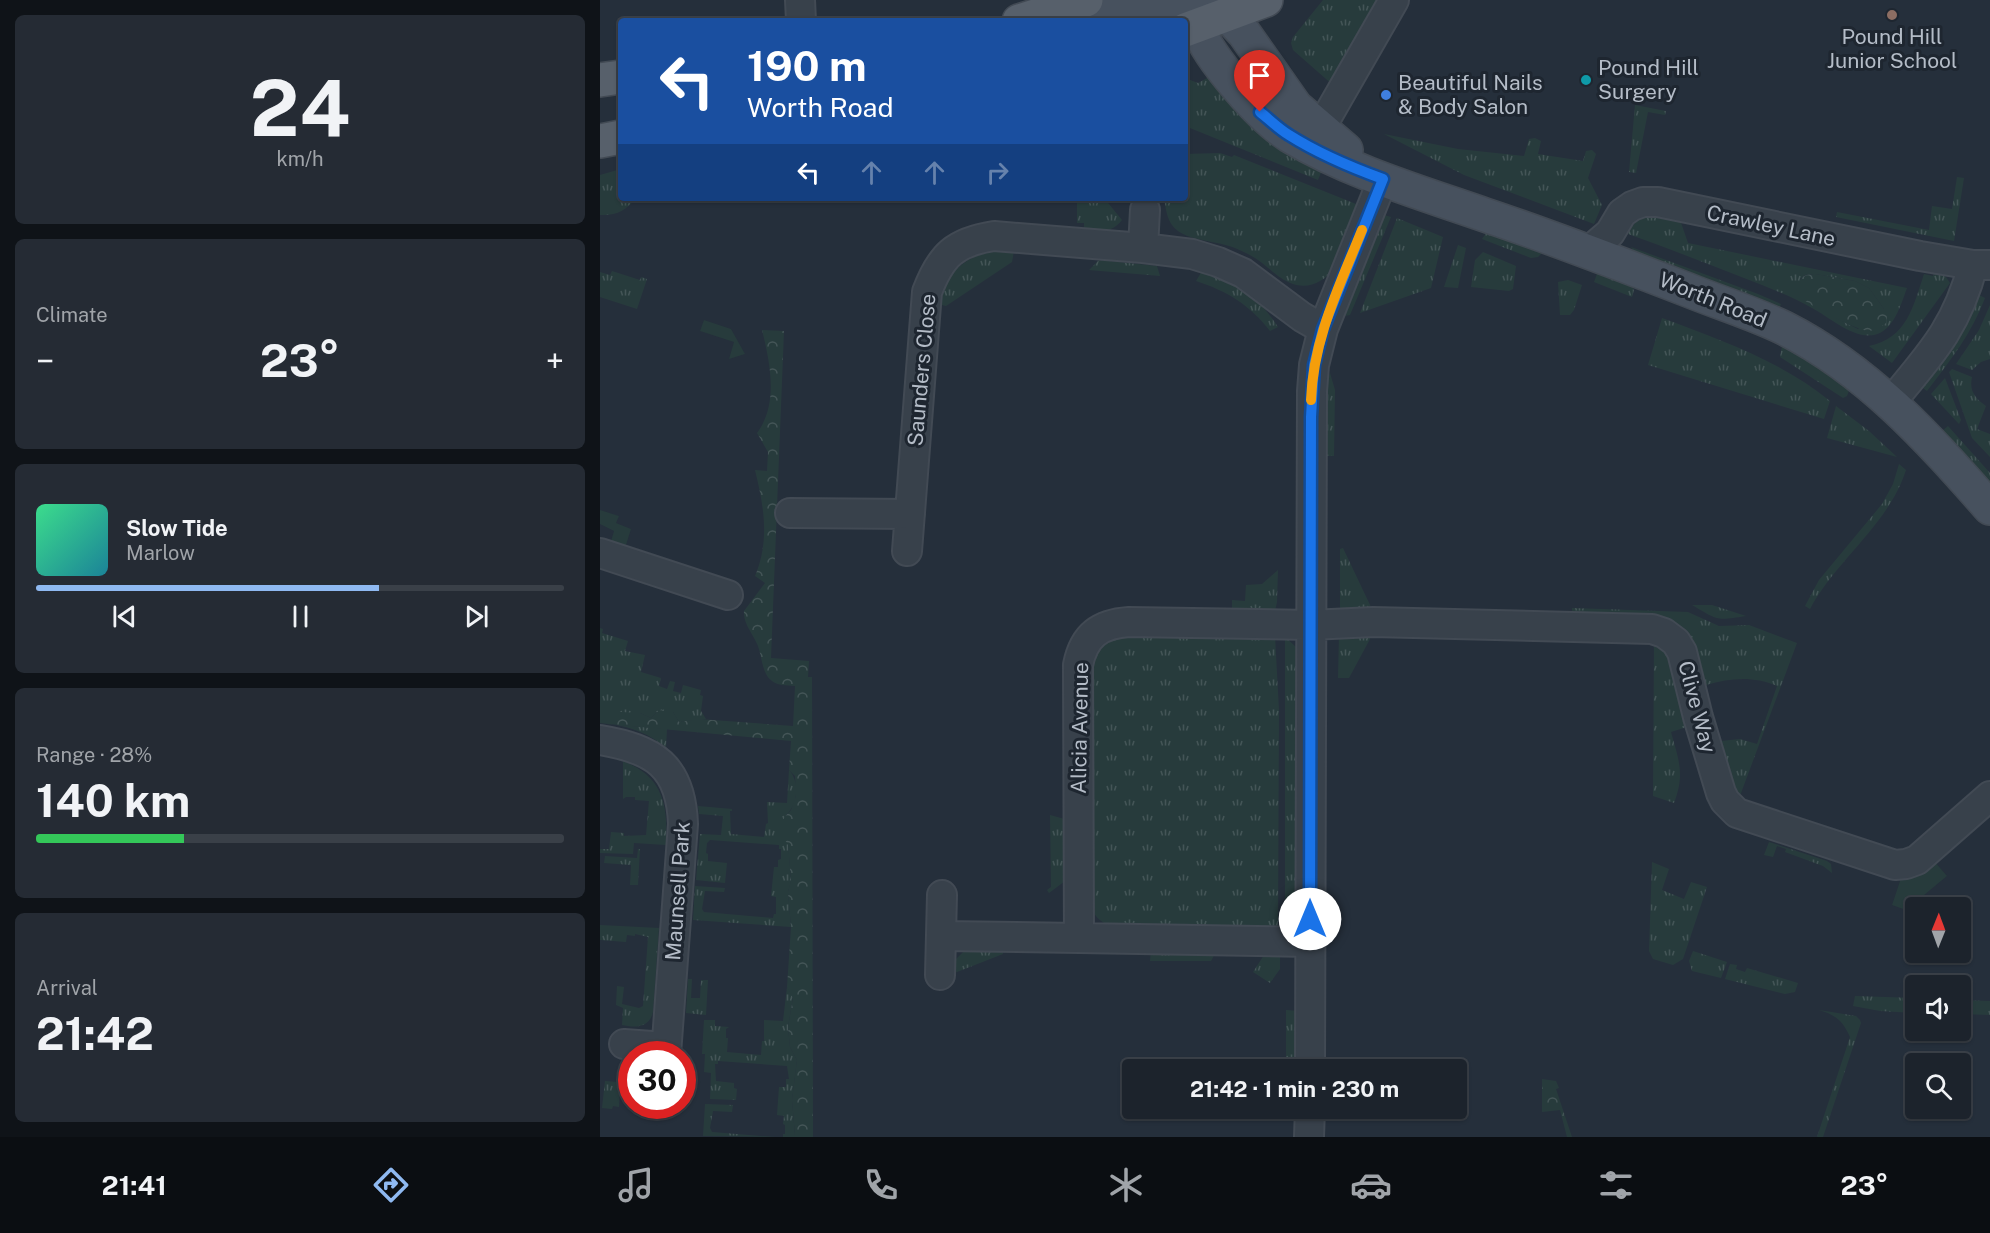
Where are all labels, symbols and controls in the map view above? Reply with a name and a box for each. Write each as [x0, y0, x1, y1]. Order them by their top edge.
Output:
marker: Pound Hill Junior School [1885, 8, 1899, 22]
place label: Pound Hill Junior School [1827, 24, 1957, 73]
text: 190 m [747, 41, 867, 90]
icon: left [648, 42, 726, 120]
pin [1234, 50, 1285, 112]
place label: Pound Hill Surgery [1598, 55, 1699, 104]
icon: arrive [1243, 59, 1276, 92]
text: 24 [250, 62, 350, 154]
place label: Beautiful Nails & Body Salon [1398, 70, 1543, 119]
marker: Pound Hill Surgery [1579, 73, 1593, 87]
marker: Beautiful Nails & Body Salon [1379, 88, 1393, 102]
text: Worth Road [747, 91, 894, 123]
text: km/h [276, 147, 324, 171]
icon: left [792, 156, 825, 189]
icon: ahead [855, 156, 888, 189]
icon: ahead [918, 156, 951, 189]
icon: right [981, 156, 1014, 189]
street label: Crawley Lane [1704, 200, 1838, 251]
street label: Worth Road [1656, 267, 1771, 332]
street label: Saunders Close [902, 293, 941, 447]
text: Climate [36, 303, 108, 327]
text: 23° [260, 334, 340, 387]
text: − [36, 342, 54, 380]
text: + [546, 342, 564, 380]
text: Slow Tide [126, 515, 228, 541]
text: Marlow [126, 541, 195, 565]
icon: previous [108, 600, 141, 633]
icon: pause [284, 600, 317, 633]
icon: next [460, 600, 493, 633]
street label: Clive Way [1673, 658, 1722, 756]
street label: Alicia Avenue [1066, 662, 1093, 794]
text: Range · 28% [36, 743, 152, 767]
text: 140 km [36, 774, 190, 827]
street label: Maunsell Park [660, 820, 695, 961]
position arrow [1278, 887, 1342, 951]
north arrow [1905, 897, 1971, 963]
map controls [1905, 897, 1971, 1119]
button: sound [1905, 975, 1971, 1041]
text: Arrival [36, 976, 98, 1000]
text: 21:42 [36, 1007, 154, 1060]
speed limit sign: 30 [618, 1041, 696, 1119]
button: search [1905, 1053, 1971, 1119]
text: 21:42 · 1 min · 230 m [1190, 1076, 1399, 1102]
icon: directions [370, 1164, 412, 1206]
icon: music [615, 1164, 657, 1206]
icon: phone [860, 1164, 902, 1206]
icon: climate [1105, 1164, 1147, 1206]
icon: car [1350, 1164, 1392, 1206]
icon: filters [1595, 1164, 1637, 1206]
text: 21:41 [102, 1169, 167, 1201]
text: 23° [1840, 1169, 1888, 1201]

